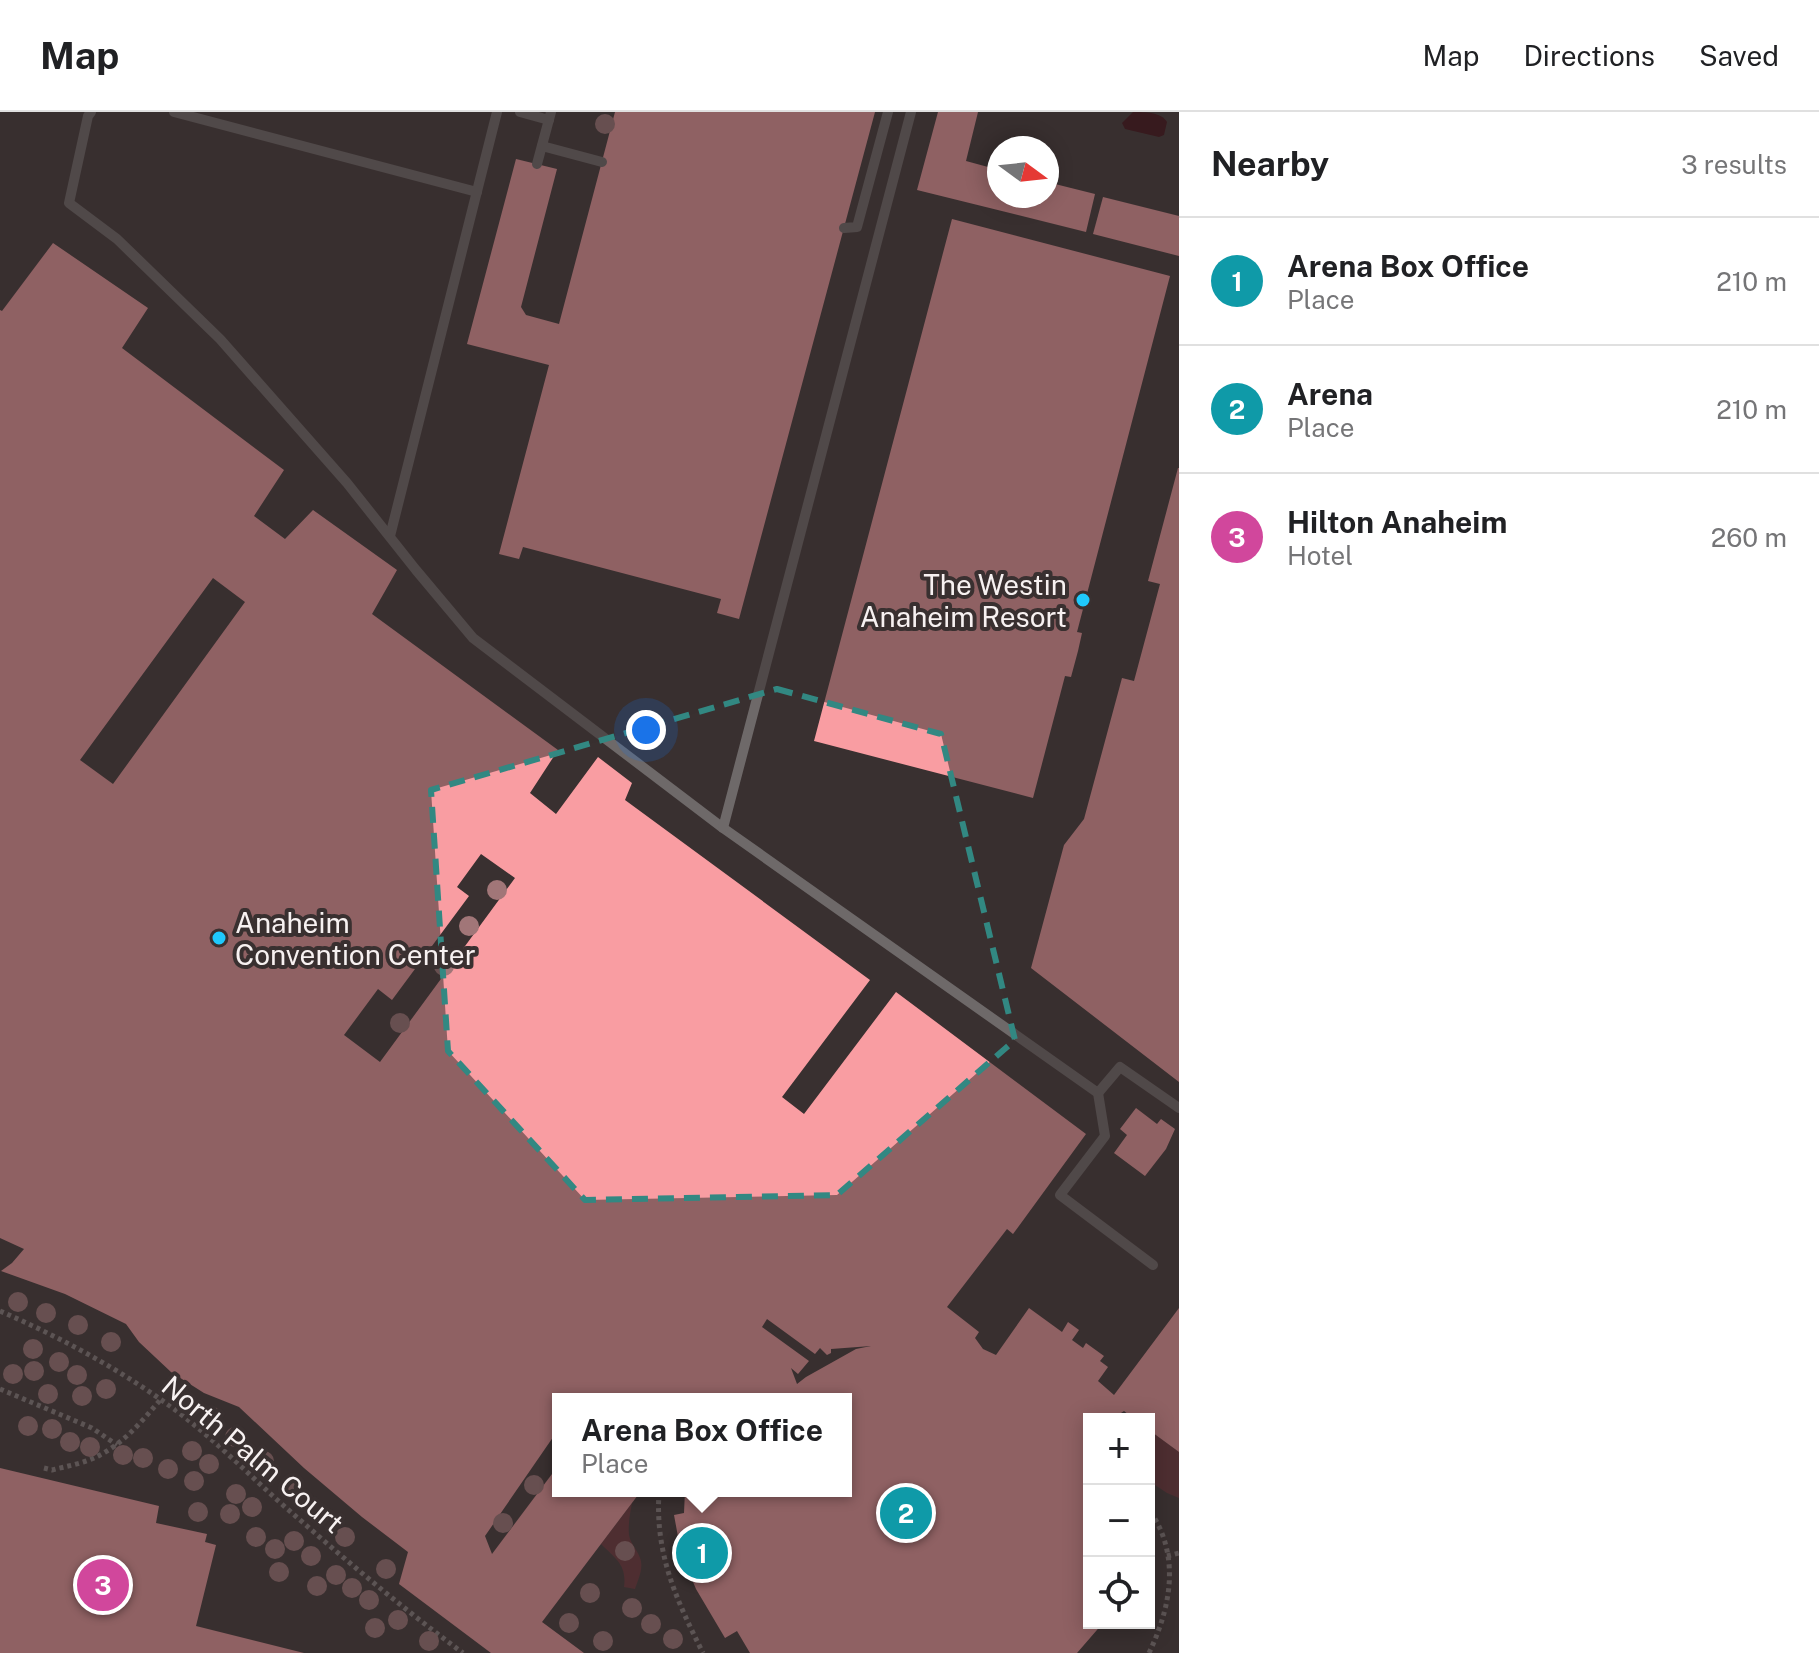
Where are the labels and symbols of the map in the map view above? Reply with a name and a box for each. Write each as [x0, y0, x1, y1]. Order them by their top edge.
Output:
north arrow [987, 136, 1059, 208]
place label: The Westin Anaheim Resort [860, 568, 1067, 633]
marker: The Westin Anaheim Resort [1074, 591, 1092, 609]
your location [626, 710, 666, 750]
place label: Anaheim Convention Center [235, 906, 476, 971]
marker: Anaheim Convention Center [210, 929, 228, 947]
street label: North Palm Court [156, 1369, 350, 1539]
pin: 2 [880, 1483, 932, 1543]
pin: 1 [676, 1523, 728, 1583]
pin: 3 [77, 1555, 129, 1615]

